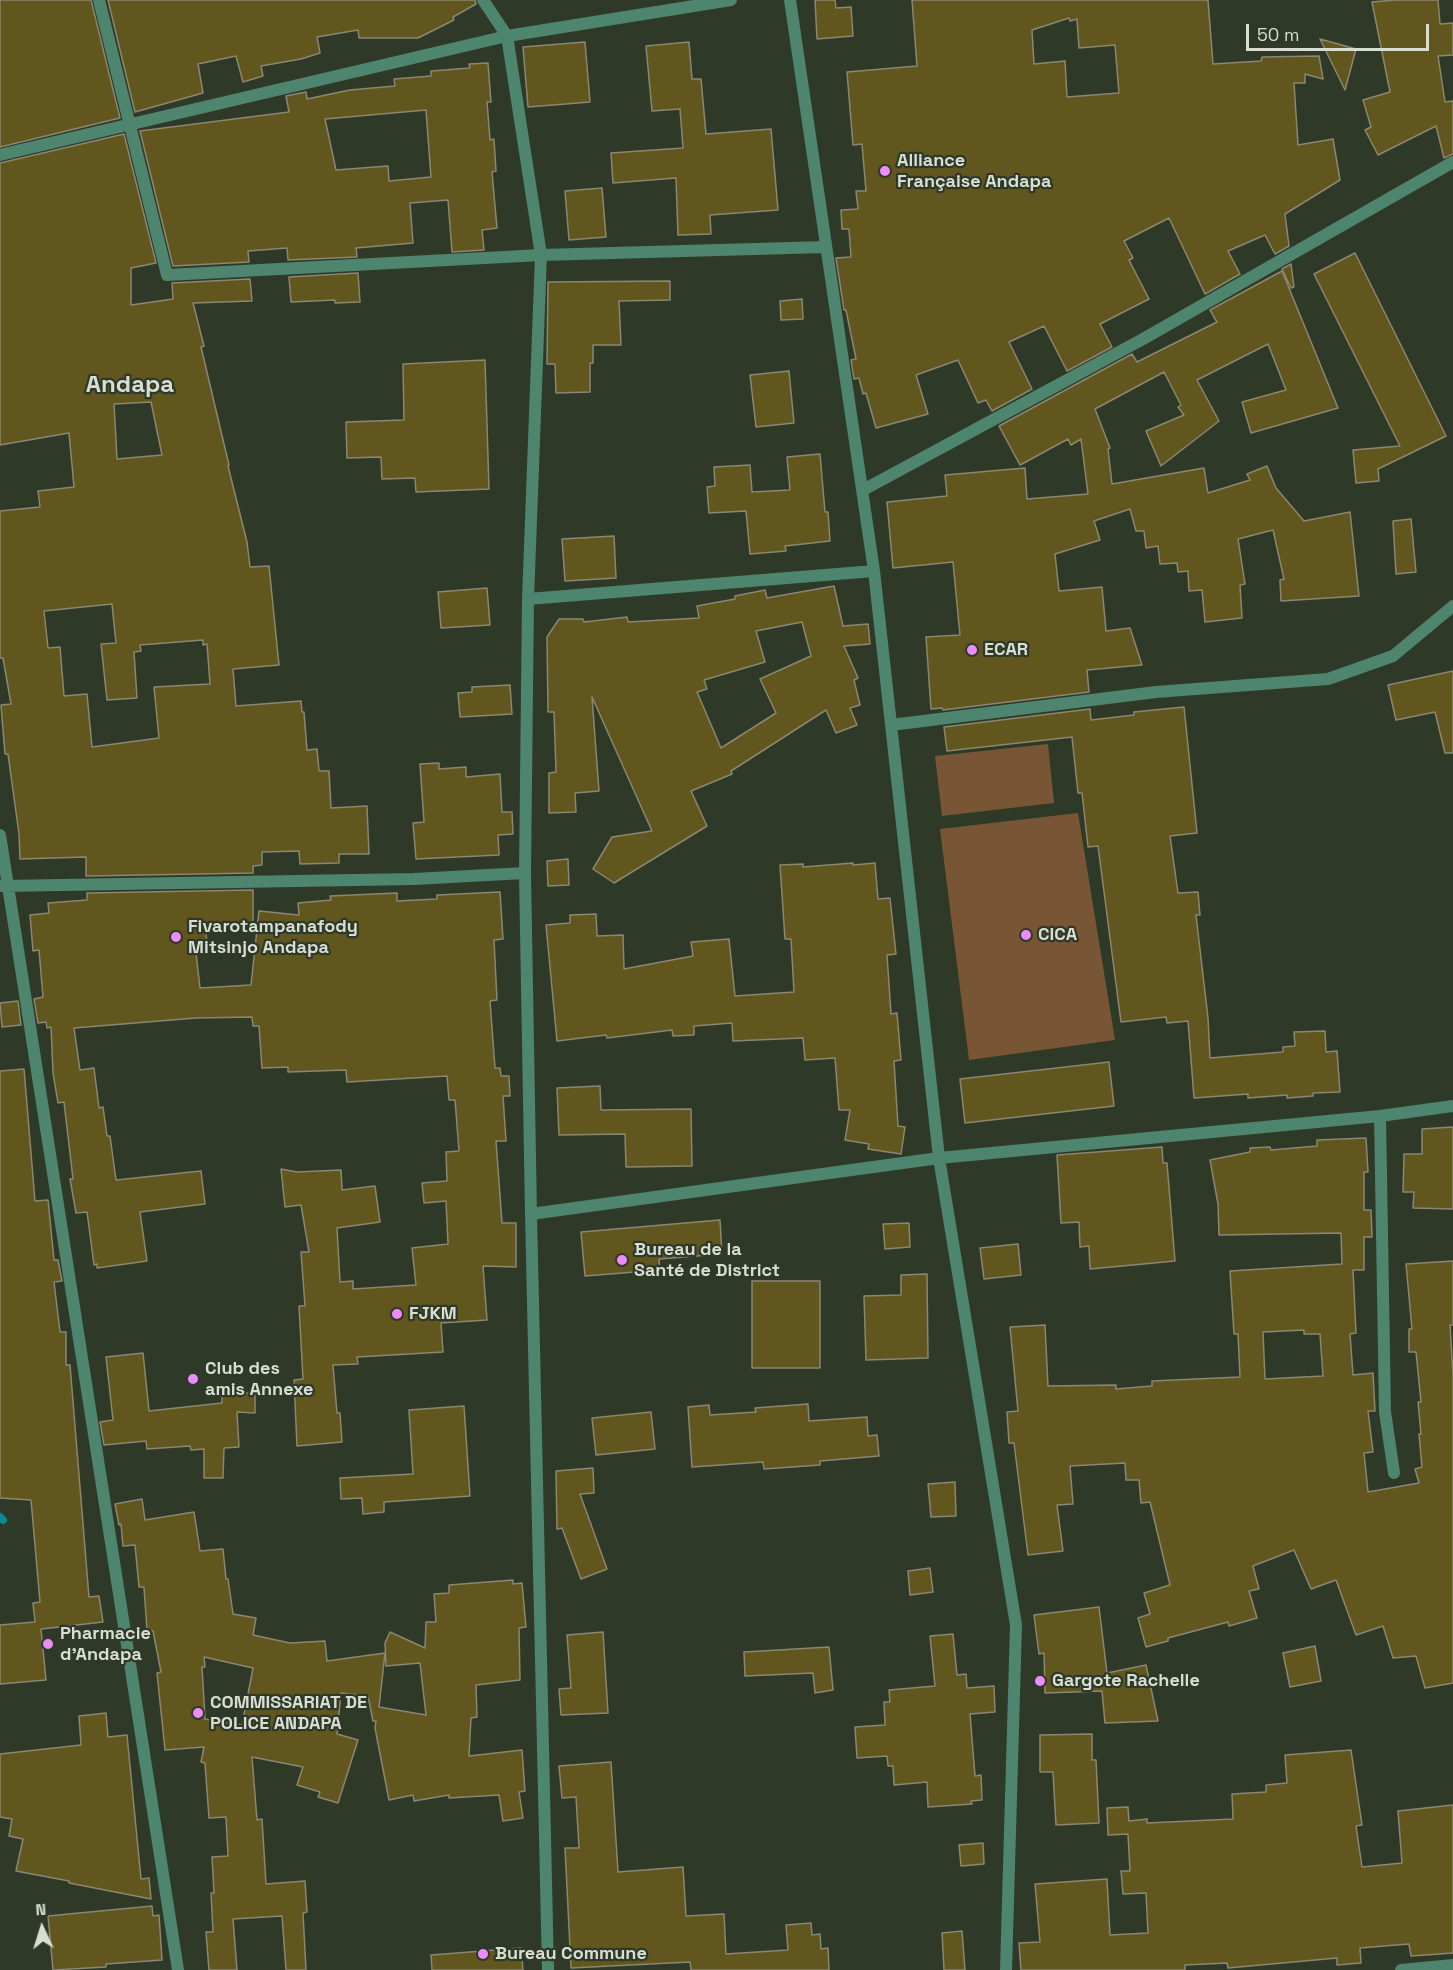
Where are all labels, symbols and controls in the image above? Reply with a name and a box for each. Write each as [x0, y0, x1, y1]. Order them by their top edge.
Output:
scale bar [1249, 12, 1432, 50]
text: 50 m [1257, 23, 1299, 46]
place label: Alliance Française Andapa [897, 150, 1051, 192]
marker: Alliance Française Andapa [878, 164, 892, 178]
district label: Andapa [86, 371, 174, 399]
place label: ECAR [984, 639, 1028, 661]
marker: ECAR [965, 643, 979, 657]
place label: Fivarotampanafody Mitsinjo Andapa [188, 916, 358, 958]
place label: CICA [1038, 924, 1077, 946]
marker: CICA [1019, 928, 1033, 942]
marker: Fivarotampanafody Mitsinjo Andapa [169, 930, 183, 944]
place label: Bureau de la Santé de District [634, 1239, 780, 1282]
marker: Bureau de la Santé de District [615, 1253, 629, 1267]
place label: FJKM [409, 1303, 457, 1325]
marker: FJKM [390, 1307, 404, 1321]
place label: Club des amis Annexe [205, 1358, 313, 1400]
marker: Club des amis Annexe [186, 1372, 200, 1386]
place label: Pharmacie d'Andapa [60, 1623, 151, 1666]
marker: Pharmacie d'Andapa [41, 1637, 55, 1651]
place label: Gargote Rachelle [1052, 1670, 1200, 1692]
marker: Gargote Rachelle [1033, 1674, 1047, 1688]
place label: COMMISSARIAT DE POLICE ANDAPA [210, 1692, 367, 1734]
marker: COMMISSARIAT DE POLICE ANDAPA [191, 1706, 205, 1720]
north arrow [12, 1898, 72, 1958]
text: N [35, 1899, 47, 1920]
place label: Bureau Commune [495, 1943, 647, 1965]
marker: Bureau Commune [476, 1947, 490, 1961]

